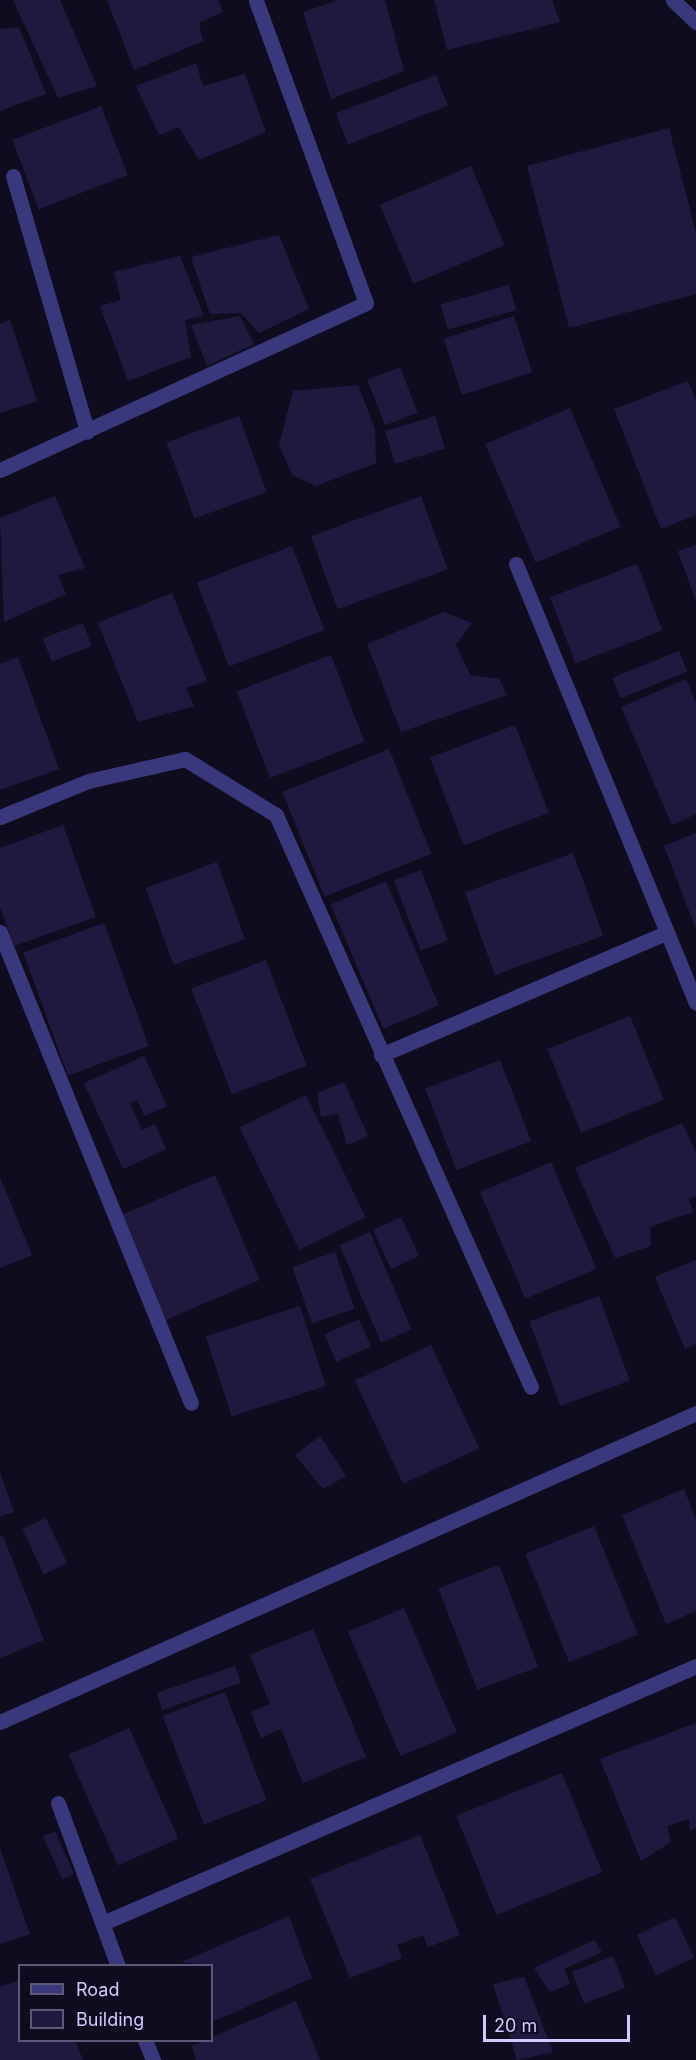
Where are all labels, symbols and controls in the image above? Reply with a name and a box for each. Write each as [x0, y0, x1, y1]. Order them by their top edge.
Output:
legend [18, 1964, 213, 2042]
text: Road [76, 1979, 119, 2000]
scale bar [486, 2003, 633, 2041]
text: Building [76, 2009, 144, 2030]
text: 20 m [494, 2015, 537, 2036]

